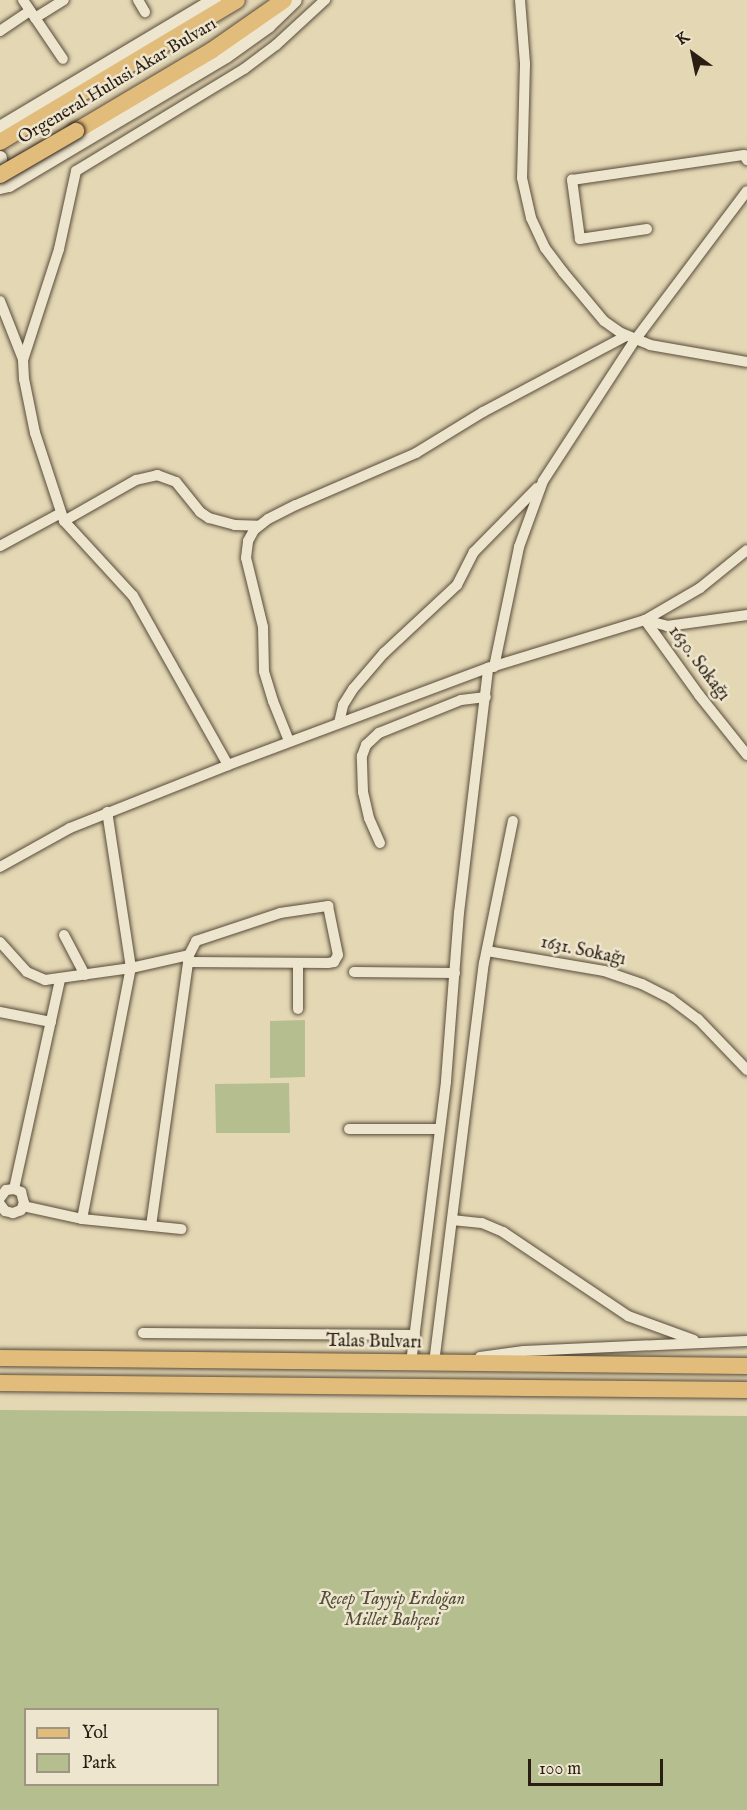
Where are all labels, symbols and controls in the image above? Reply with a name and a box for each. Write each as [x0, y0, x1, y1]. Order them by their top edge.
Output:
street label: Orgeneral Hulusi Akar Bulvarı [15, 14, 221, 150]
north arrow [663, 24, 723, 84]
text: K [673, 27, 693, 50]
street label: 1630. Sokağı [663, 622, 733, 706]
street label: 1631. Sokağı [539, 932, 627, 972]
street label: Talas Bulvarı [326, 1331, 422, 1355]
park label: Recep Tayyip Erdoğan Millet Bahçesi [319, 1590, 465, 1632]
legend [24, 1708, 219, 1786]
text: Yol [82, 1722, 108, 1745]
scale bar [531, 1747, 666, 1785]
text: Park [82, 1752, 116, 1775]
text: 100 m [539, 1758, 581, 1781]

